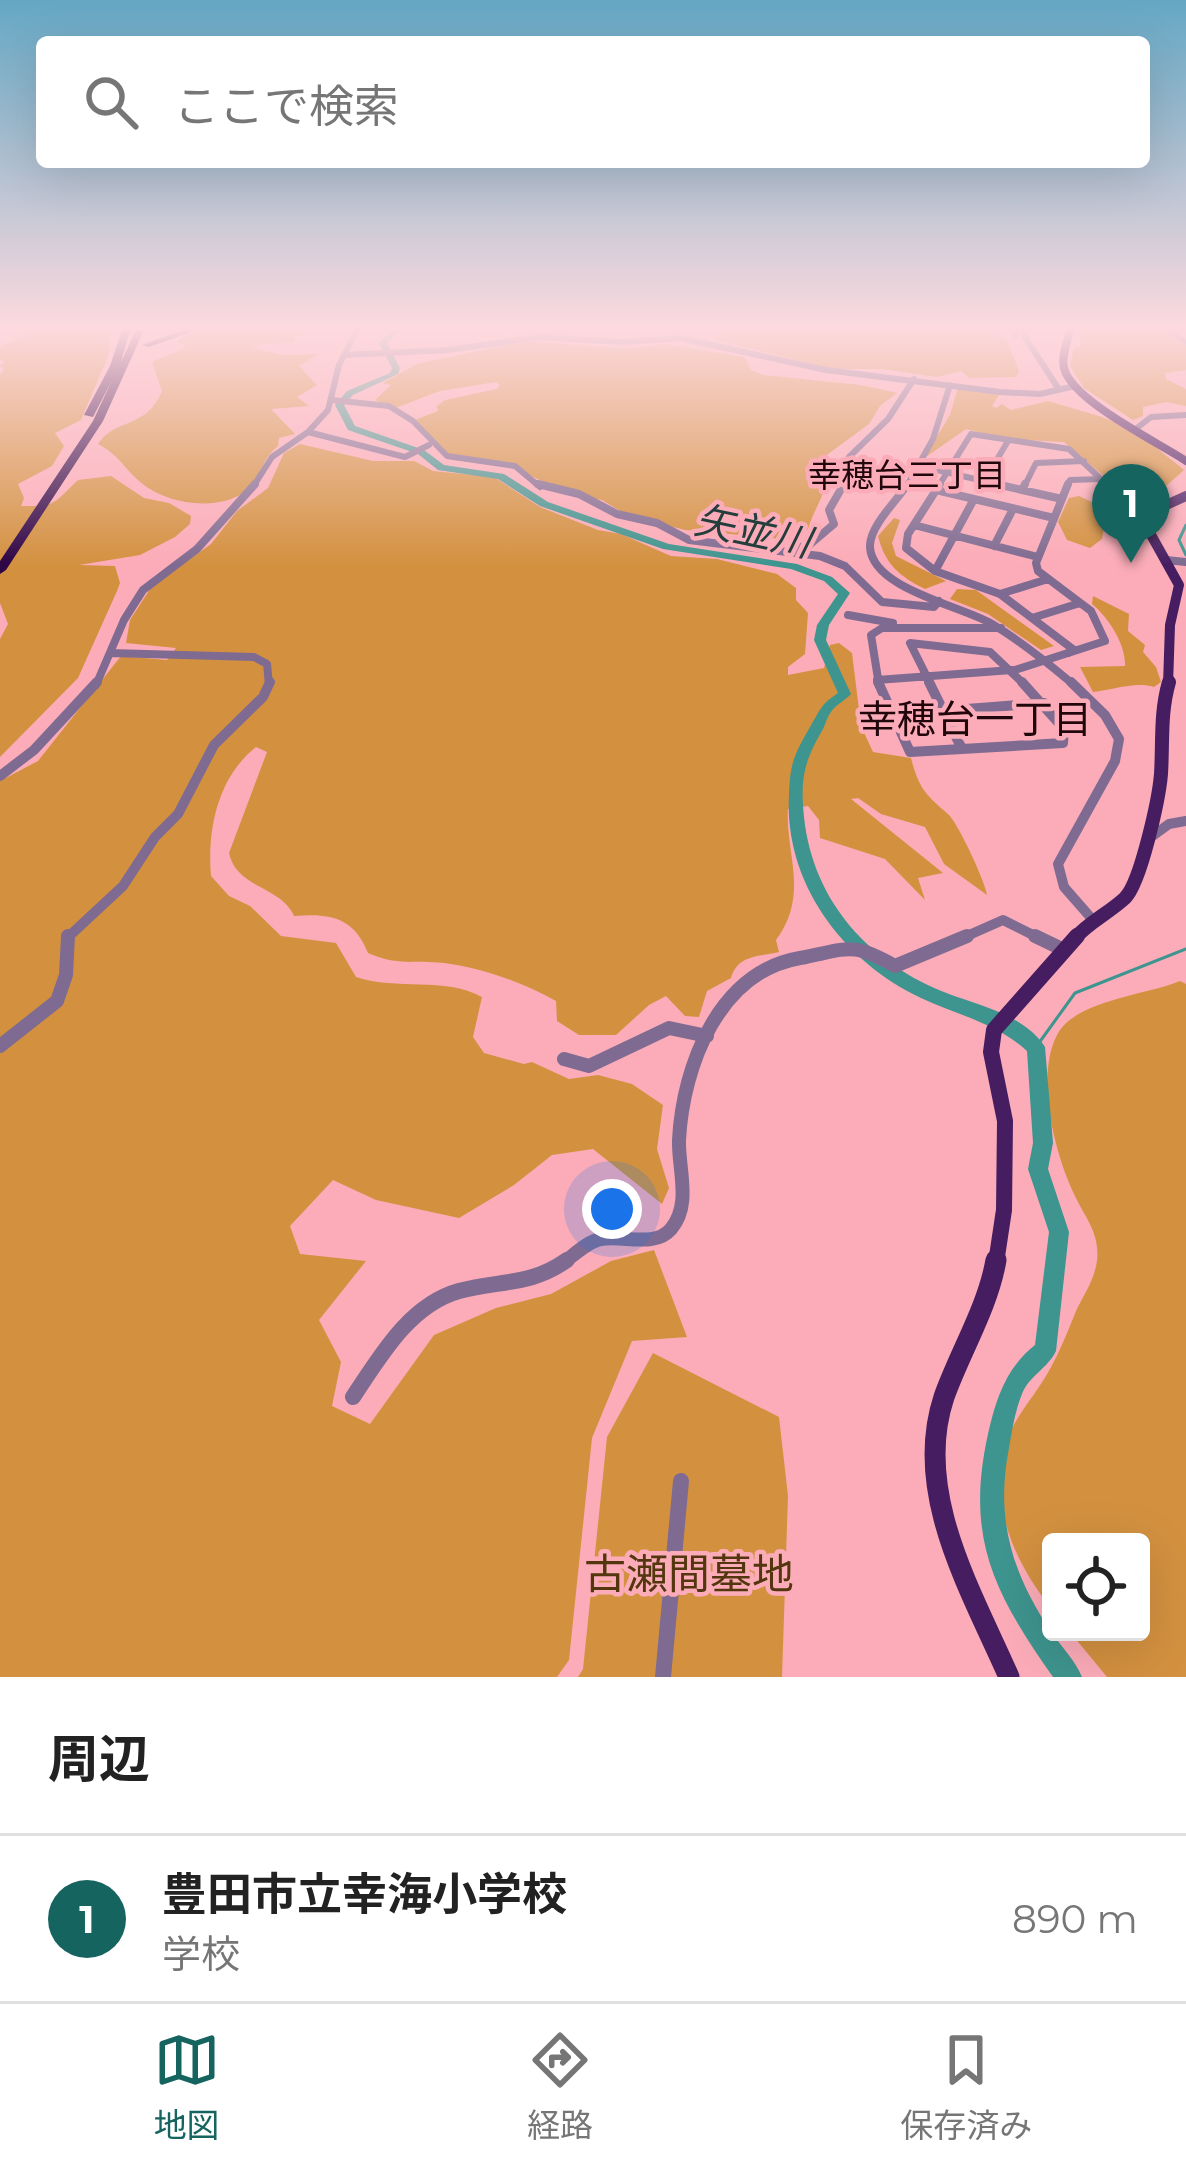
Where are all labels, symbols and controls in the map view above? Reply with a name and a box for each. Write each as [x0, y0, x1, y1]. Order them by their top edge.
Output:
search box [36, 36, 1150, 168]
icon: search [78, 69, 144, 135]
text: ここで検索 [174, 78, 399, 133]
district label: 幸穂台三丁目 [808, 455, 1006, 495]
pin: 1 [1092, 464, 1170, 563]
water label: 矢並川 [691, 495, 819, 567]
district label: 幸穂台一丁目 [858, 695, 1092, 743]
your location [582, 1179, 642, 1239]
map controls [1042, 1533, 1150, 1641]
button: locate [1042, 1533, 1150, 1641]
park label: 古瀬間墓地 [584, 1548, 794, 1600]
text: 周辺 [48, 1728, 150, 1790]
text: 豊田市立幸海小学校 [162, 1866, 567, 1921]
text: 1 [79, 1895, 95, 1943]
text: 890 m [1012, 1895, 1138, 1943]
text: 学校 [162, 1930, 240, 1978]
tab: 地図 [154, 2027, 220, 2147]
tab: 経路 [527, 2027, 593, 2147]
tab: 保存済み [900, 2027, 1032, 2147]

